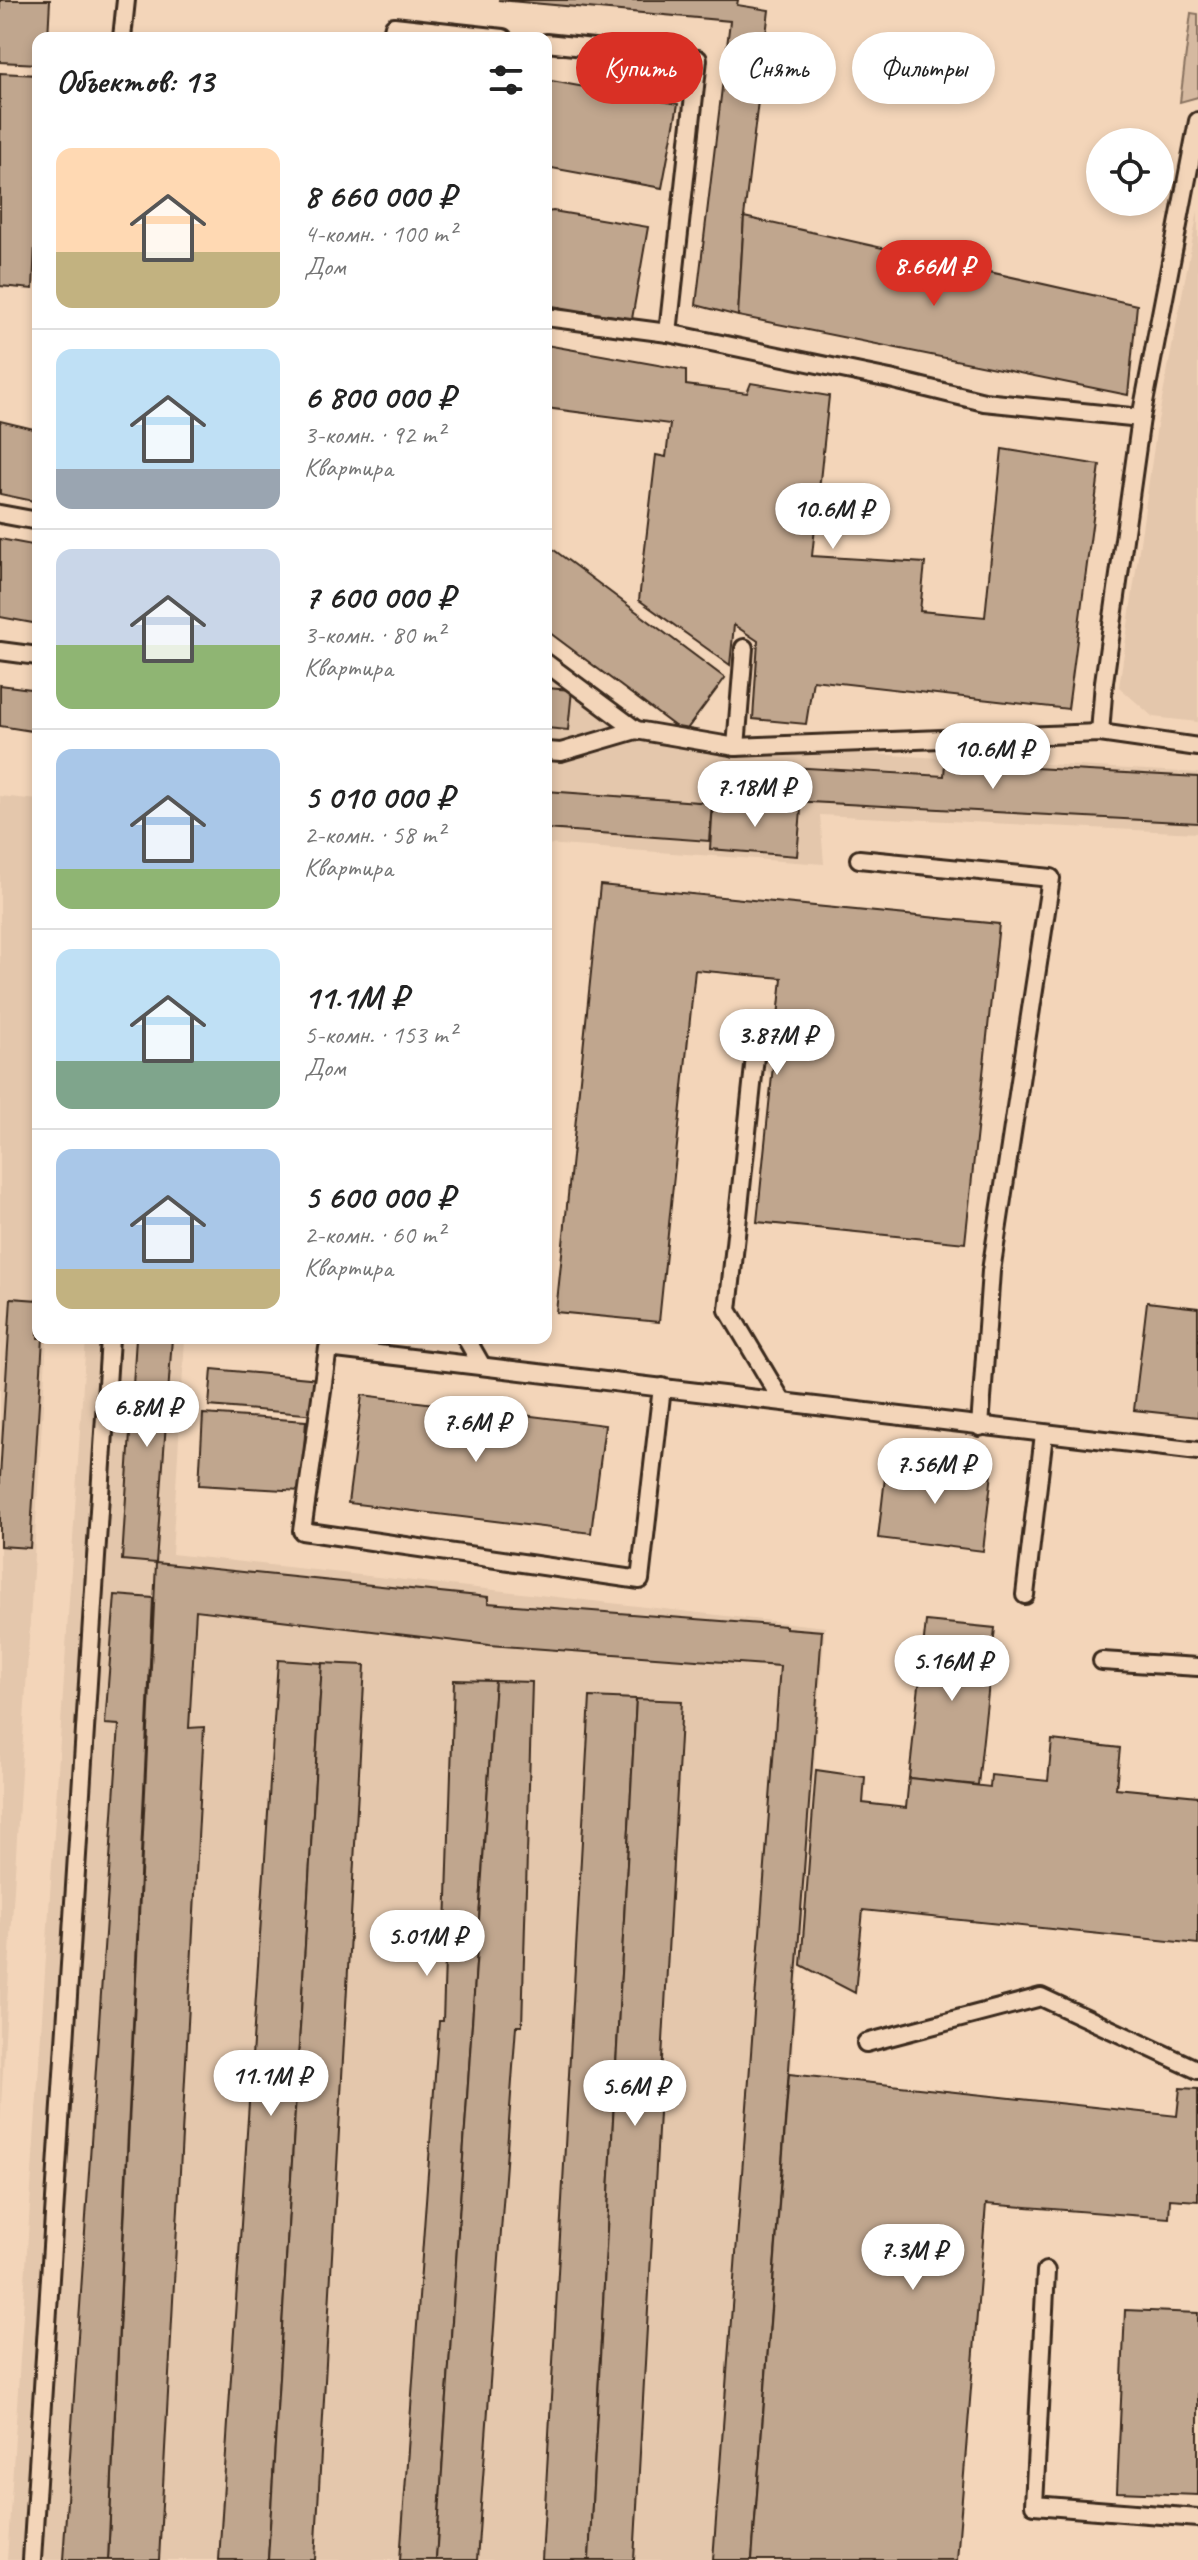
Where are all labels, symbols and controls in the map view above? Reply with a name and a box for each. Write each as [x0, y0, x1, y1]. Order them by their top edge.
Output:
chip: Купить [576, 32, 703, 104]
chip: Снять [719, 32, 836, 104]
chip: Фильтры [852, 32, 995, 104]
icon: filters [484, 58, 528, 102]
text: Объектов: 13 [56, 59, 214, 102]
map controls [1086, 128, 1174, 216]
button: locate [1086, 128, 1174, 216]
text: 8 660 000 ₽ [304, 174, 455, 217]
icon: home [120, 180, 216, 276]
text: 4-комн. · 100 m² [304, 217, 456, 250]
pin: 8.66M ₽ [860, 240, 1008, 308]
text: 8.66M ₽ [894, 249, 974, 282]
text: Дом [304, 250, 346, 283]
text: 6 800 000 ₽ [304, 375, 454, 418]
icon: home [120, 381, 216, 477]
text: 3-комн. · 92 m² [304, 418, 444, 451]
text: Квартира [304, 451, 393, 484]
pin: 10.6M ₽ [759, 483, 907, 551]
text: 10.6M ₽ [793, 492, 873, 525]
text: 7 600 000 ₽ [304, 575, 454, 618]
icon: home [120, 581, 216, 677]
text: 3-комн. · 80 m² [304, 618, 444, 651]
text: Квартира [304, 651, 393, 684]
pin: 10.6M ₽ [919, 723, 1067, 791]
text: 10.6M ₽ [953, 732, 1033, 765]
pin: 7.18M ₽ [681, 761, 829, 829]
text: 7.18M ₽ [716, 770, 794, 803]
text: 5 010 000 ₽ [304, 775, 453, 818]
icon: home [120, 781, 216, 877]
text: 2-комн. · 58 m² [304, 818, 444, 851]
text: Квартира [304, 851, 393, 884]
text: 11.1M ₽ [304, 975, 407, 1018]
icon: home [120, 981, 216, 1077]
pin: 3.87M ₽ [703, 1009, 851, 1077]
text: 5-комн. · 153 m² [304, 1018, 456, 1051]
text: 3.87M ₽ [738, 1018, 816, 1051]
text: Дом [304, 1051, 346, 1084]
text: 5 600 000 ₽ [304, 1175, 454, 1218]
icon: home [120, 1181, 216, 1277]
text: 2-комн. · 60 m² [304, 1218, 444, 1251]
text: Квартира [304, 1251, 393, 1284]
pin: 6.8M ₽ [82, 1381, 212, 1449]
text: 6.8M ₽ [113, 1390, 181, 1423]
pin: 7.6M ₽ [411, 1396, 541, 1464]
text: 7.6M ₽ [442, 1405, 510, 1438]
pin: 7.56M ₽ [861, 1438, 1009, 1506]
text: 7.56M ₽ [896, 1447, 974, 1480]
pin: 5.16M ₽ [878, 1635, 1026, 1703]
text: 5.16M ₽ [912, 1644, 992, 1677]
pin: 5.01M ₽ [353, 1910, 501, 1978]
text: 5.01M ₽ [388, 1919, 466, 1952]
pin: 11.1M ₽ [197, 2050, 345, 2118]
text: 11.1M ₽ [232, 2059, 310, 2092]
pin: 5.6M ₽ [570, 2060, 700, 2128]
text: 5.6M ₽ [601, 2069, 669, 2102]
pin: 7.3M ₽ [848, 2224, 978, 2292]
text: 7.3M ₽ [879, 2233, 947, 2266]

